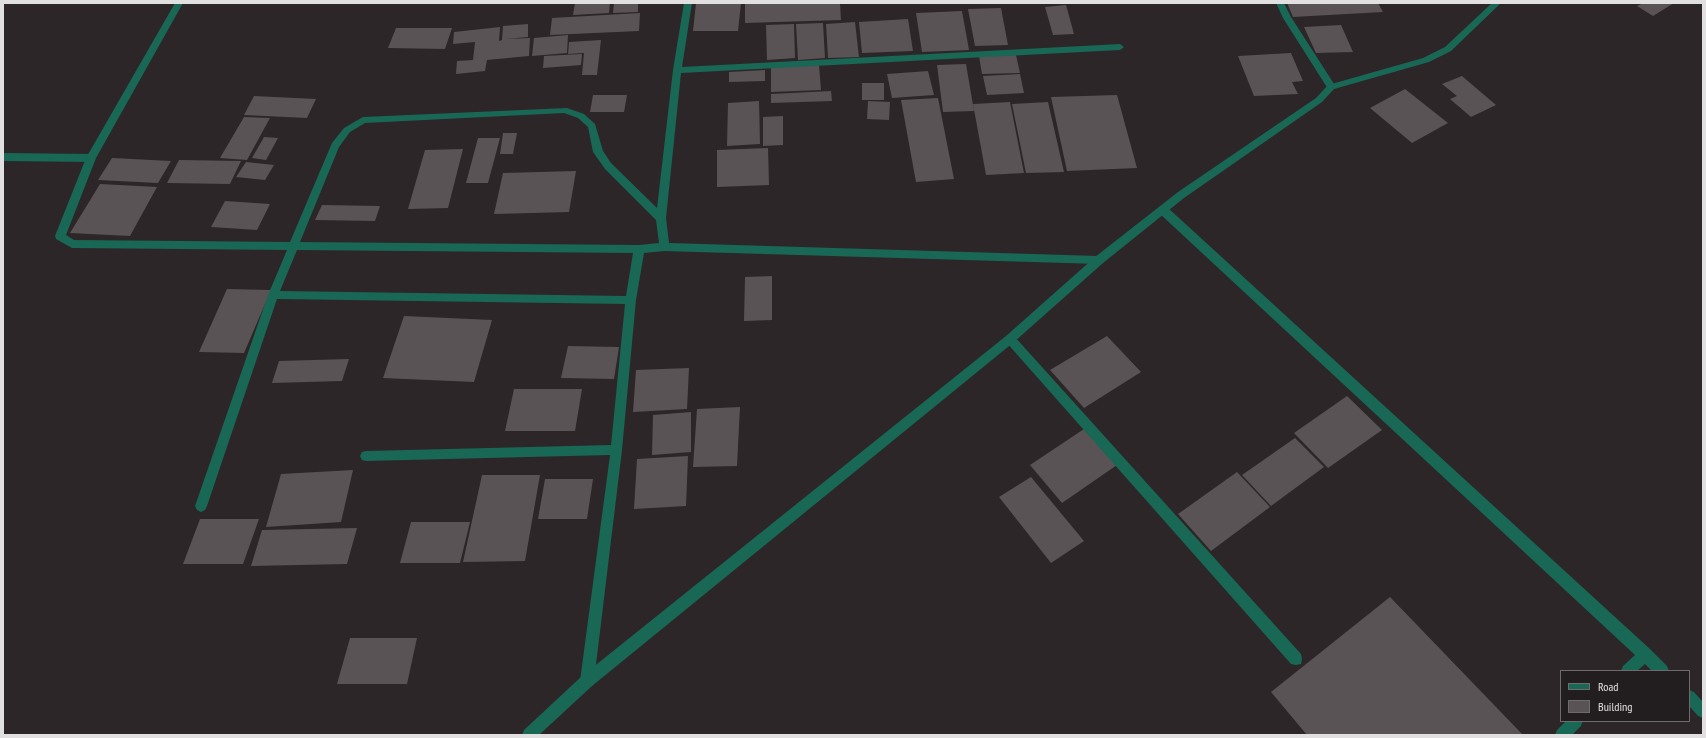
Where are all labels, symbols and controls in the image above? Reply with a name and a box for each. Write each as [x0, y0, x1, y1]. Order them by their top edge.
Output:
legend [1560, 670, 1690, 722]
text: Road [1598, 679, 1618, 694]
text: Building [1598, 699, 1633, 714]

